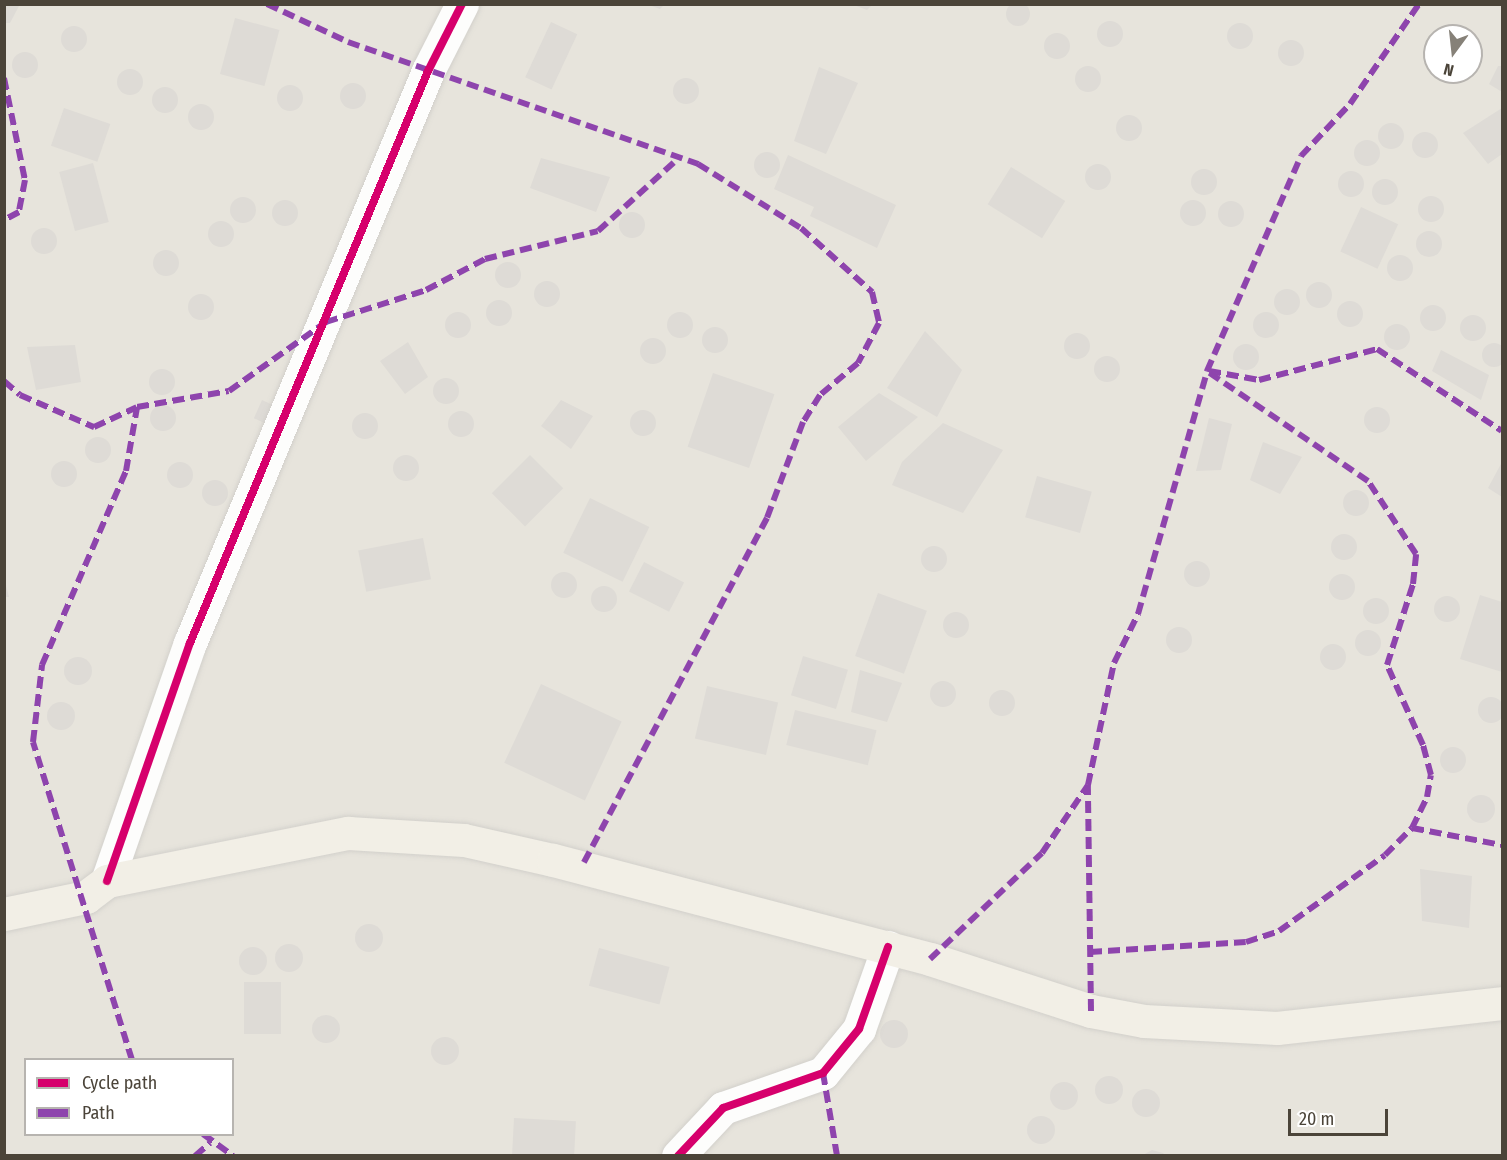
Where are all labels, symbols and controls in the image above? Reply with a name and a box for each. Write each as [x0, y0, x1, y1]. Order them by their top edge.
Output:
north arrow [1423, 24, 1483, 84]
text: N [1442, 60, 1456, 80]
legend [24, 1058, 234, 1136]
text: Cycle path [82, 1072, 157, 1094]
scale bar [1291, 1097, 1392, 1135]
text: Path [82, 1102, 115, 1124]
text: 20 m [1299, 1108, 1334, 1130]

